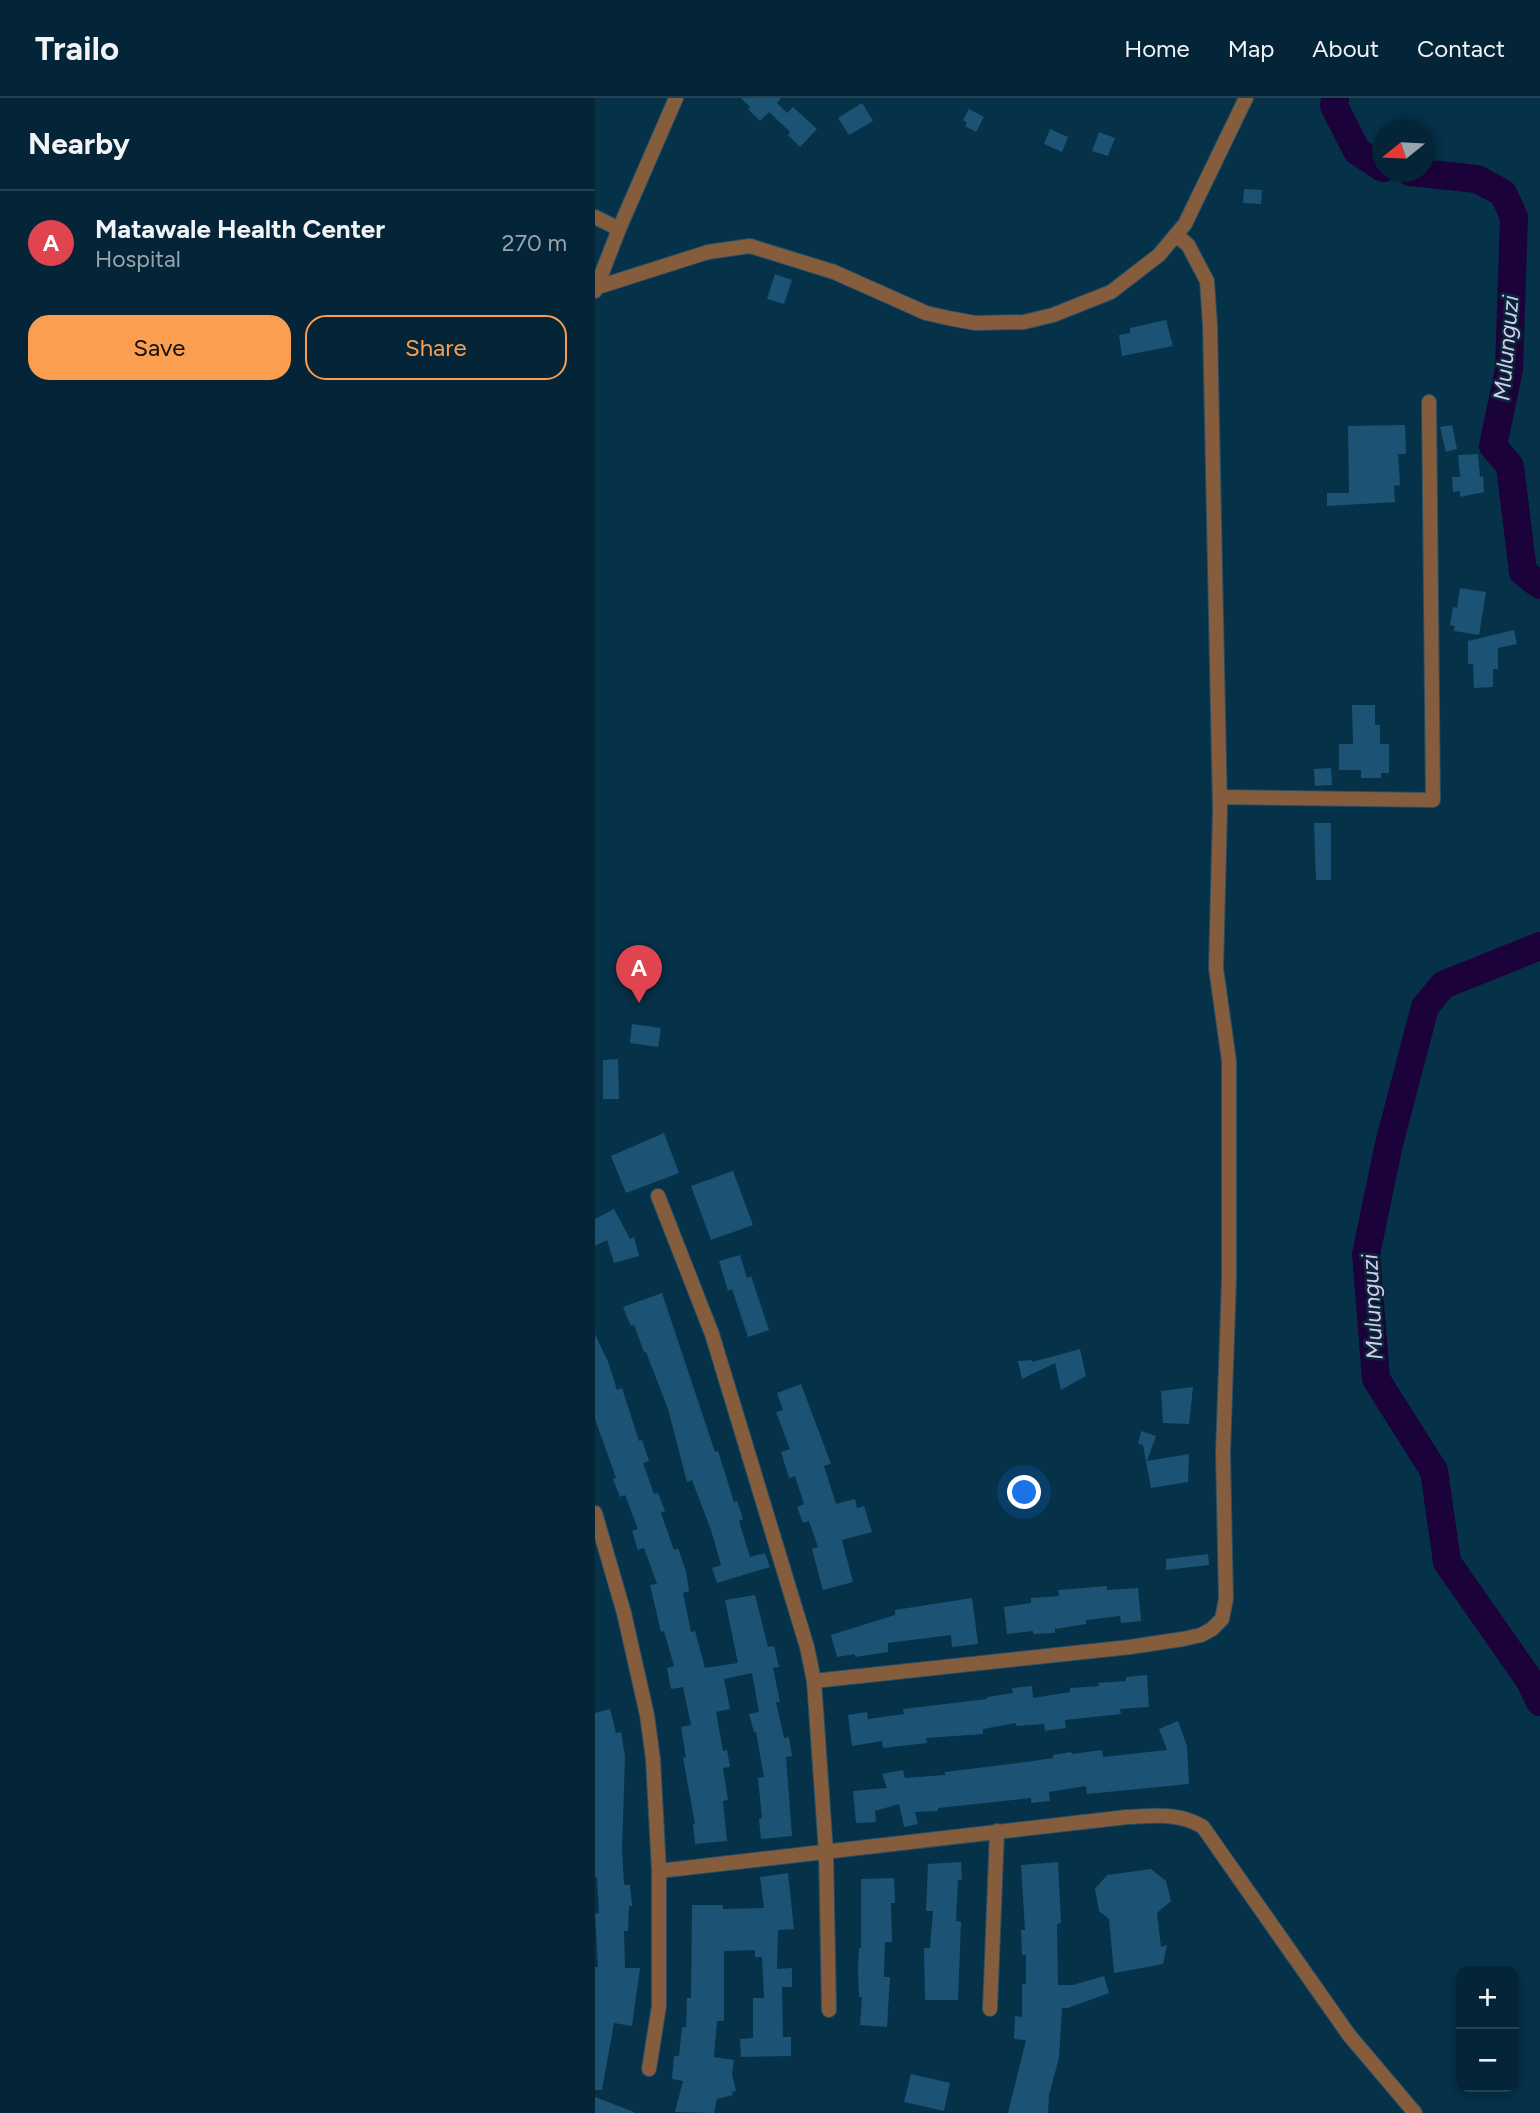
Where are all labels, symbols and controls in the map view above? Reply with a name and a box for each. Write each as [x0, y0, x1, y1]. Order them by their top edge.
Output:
text: Trailo [35, 29, 119, 68]
text: Home [1124, 34, 1190, 63]
text: Map [1228, 34, 1274, 63]
text: About [1312, 34, 1379, 63]
text: Contact [1417, 34, 1505, 63]
north arrow [1372, 119, 1435, 182]
text: Nearby [28, 125, 130, 162]
text: Matawale Health Center [95, 213, 385, 245]
text: A [43, 229, 59, 257]
text: 270 m [502, 229, 567, 257]
text: Hospital [95, 245, 181, 273]
water label: Mulunguzi [1487, 293, 1525, 402]
button: Save [28, 315, 291, 380]
button: Share [305, 315, 567, 380]
pin: A [616, 945, 662, 1003]
water label: Mulunguzi [1355, 1253, 1389, 1361]
your location [1007, 1475, 1041, 1509]
map controls [1456, 1966, 1519, 2092]
button: + [1456, 1966, 1519, 2029]
button: − [1456, 2029, 1519, 2092]

